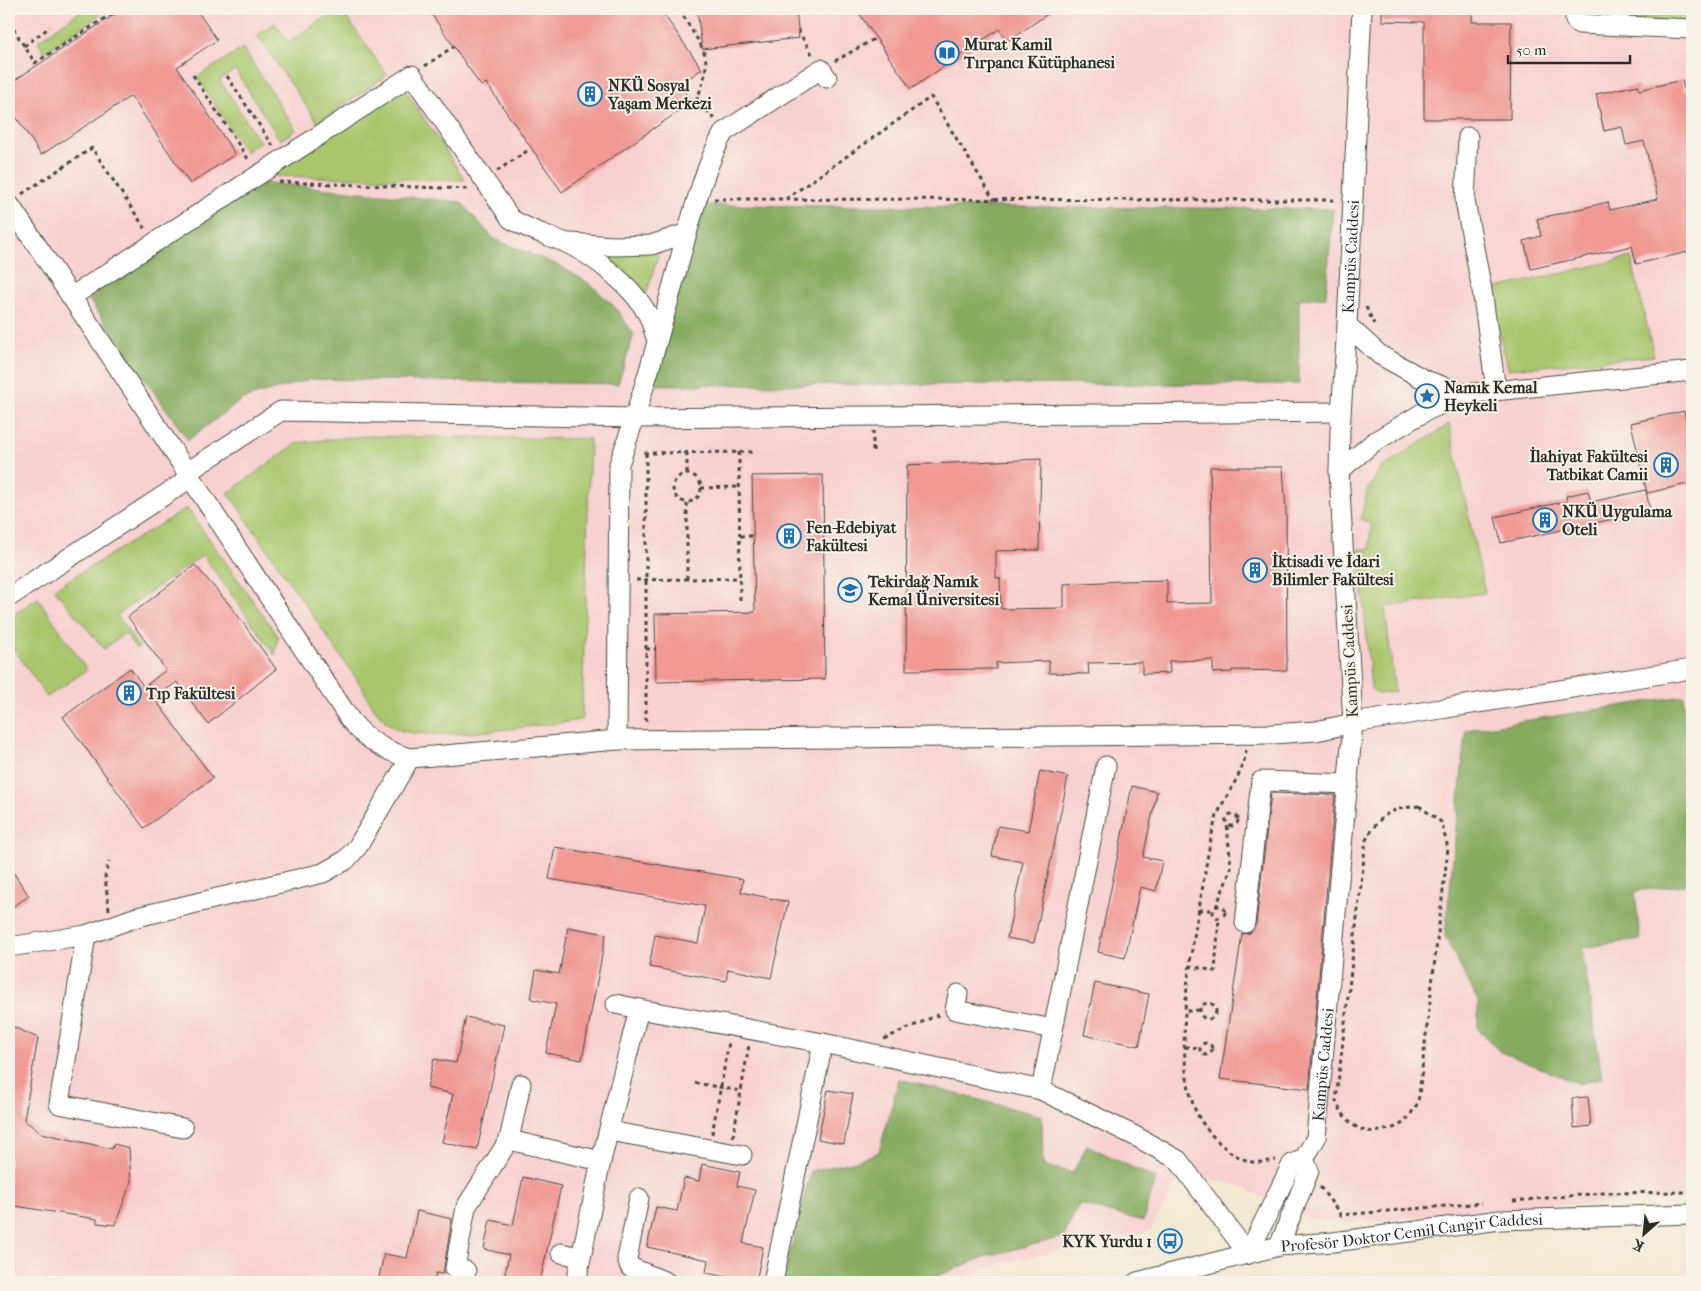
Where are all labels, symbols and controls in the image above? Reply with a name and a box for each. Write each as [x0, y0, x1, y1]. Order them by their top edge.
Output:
scale bar [1508, 32, 1631, 64]
place label: Murat Kamil Tırpancı Kütüphanesi [963, 35, 1115, 73]
library icon: Murat Kamil Tırpancı Kütüphanesi [934, 40, 960, 66]
text: 50 m [1516, 41, 1547, 59]
place label: NKÜ Sosyal Yaşam Merkezi [607, 75, 712, 114]
building icon: NKÜ Sosyal Yaşam Merkezi [577, 81, 603, 107]
street label: Kampüs Caddesi [1339, 199, 1363, 314]
place label: Namık Kemal Heykeli [1444, 378, 1538, 416]
place icon: Namık Kemal Heykeli [1414, 383, 1440, 409]
place label: İlahiyat Fakültesi Tatbikat Camii [1530, 446, 1648, 484]
building icon: İlahiyat Fakültesi Tatbikat Camii [1653, 452, 1679, 478]
place label: NKÜ Uygulama Oteli [1562, 501, 1673, 539]
building icon: NKÜ Uygulama Oteli [1532, 507, 1558, 533]
place label: Fen-Edebiyat Fakültesi [805, 518, 897, 555]
building icon: Fen-Edebiyat Fakültesi [776, 523, 802, 549]
place label: İktisadi ve İdari Bilimler Fakültesi [1272, 551, 1394, 589]
building icon: İktisadi ve İdari Bilimler Fakültesi [1242, 557, 1268, 583]
place label: Tekirdağ Namık Kemal Üniversitesi [867, 572, 1000, 609]
school or university icon: Tekirdağ Namık Kemal Üniversitesi [837, 577, 863, 603]
street label: Kampüs Caddesi [1337, 603, 1362, 718]
building icon: Tıp Fakültesi [116, 680, 142, 706]
place label: Tıp Fakültesi [145, 684, 236, 704]
street label: Kampüs Caddesi [1309, 1007, 1338, 1122]
north arrow [1618, 1208, 1668, 1258]
street label: Profesör Doktor Cemil Cangir Caddesi [1280, 1210, 1543, 1256]
bus stop icon: KYK Yurdu 1 [1157, 1228, 1183, 1254]
place label: KYK Yurdu 1 [1062, 1232, 1152, 1251]
text: K [1629, 1235, 1647, 1255]

